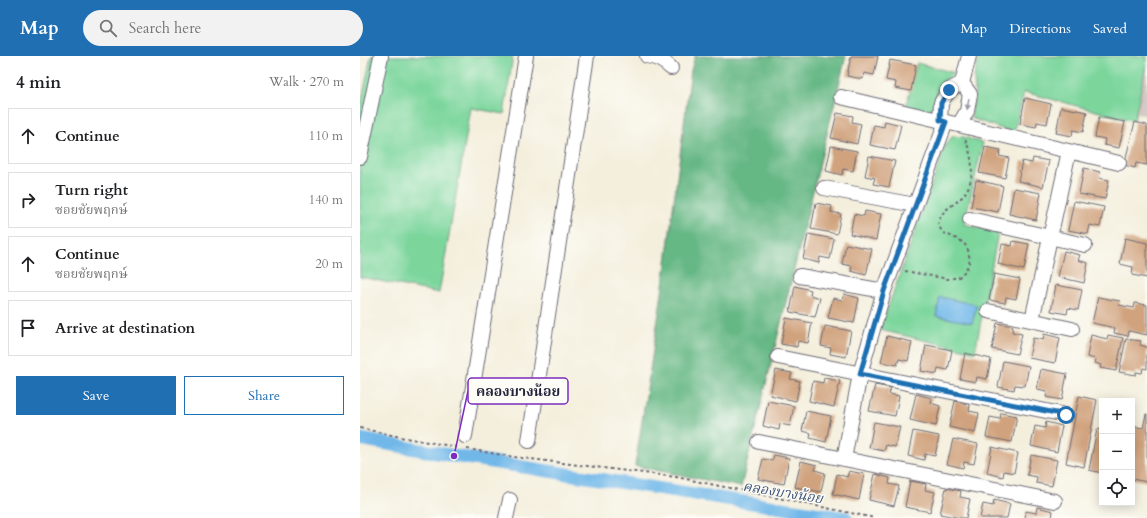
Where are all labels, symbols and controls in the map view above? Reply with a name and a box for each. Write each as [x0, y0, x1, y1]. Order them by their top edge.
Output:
search box [83, 10, 363, 46]
text: Map [20, 15, 59, 41]
icon: search [97, 17, 119, 39]
text: Search here [129, 18, 201, 38]
text: Map [961, 19, 987, 38]
text: Directions [1009, 19, 1071, 38]
text: Saved [1093, 19, 1127, 38]
text: 4 min [16, 71, 61, 94]
text: Walk · 270 m [269, 73, 344, 91]
route end [940, 81, 958, 99]
one-way arrow [965, 98, 971, 110]
icon: ahead [17, 125, 39, 147]
text: Continue [55, 126, 120, 146]
text: 110 m [309, 127, 343, 145]
text: Turn right [55, 180, 128, 200]
icon: right [17, 189, 39, 211]
text: 140 m [309, 191, 343, 209]
text: ซอยชัยพฤกษ์ [55, 201, 128, 219]
text: Continue [55, 244, 120, 264]
icon: ahead [17, 253, 39, 275]
text: 20 m [315, 255, 343, 273]
text: ซอยชัยพฤกษ์ [55, 265, 128, 283]
icon: arrive [17, 317, 39, 339]
text: Arrive at destination [55, 318, 195, 338]
button: Save [16, 376, 176, 415]
button: Share [184, 376, 344, 415]
callout: คลองบางน้อย [468, 378, 568, 404]
text: คลองบางน้อย [476, 382, 560, 401]
map controls [1099, 398, 1135, 506]
button: + [1099, 398, 1135, 434]
route start [1057, 406, 1075, 424]
button: − [1099, 434, 1135, 470]
button: locate [1099, 470, 1135, 506]
water label: คลองบางน้อย [742, 477, 826, 508]

